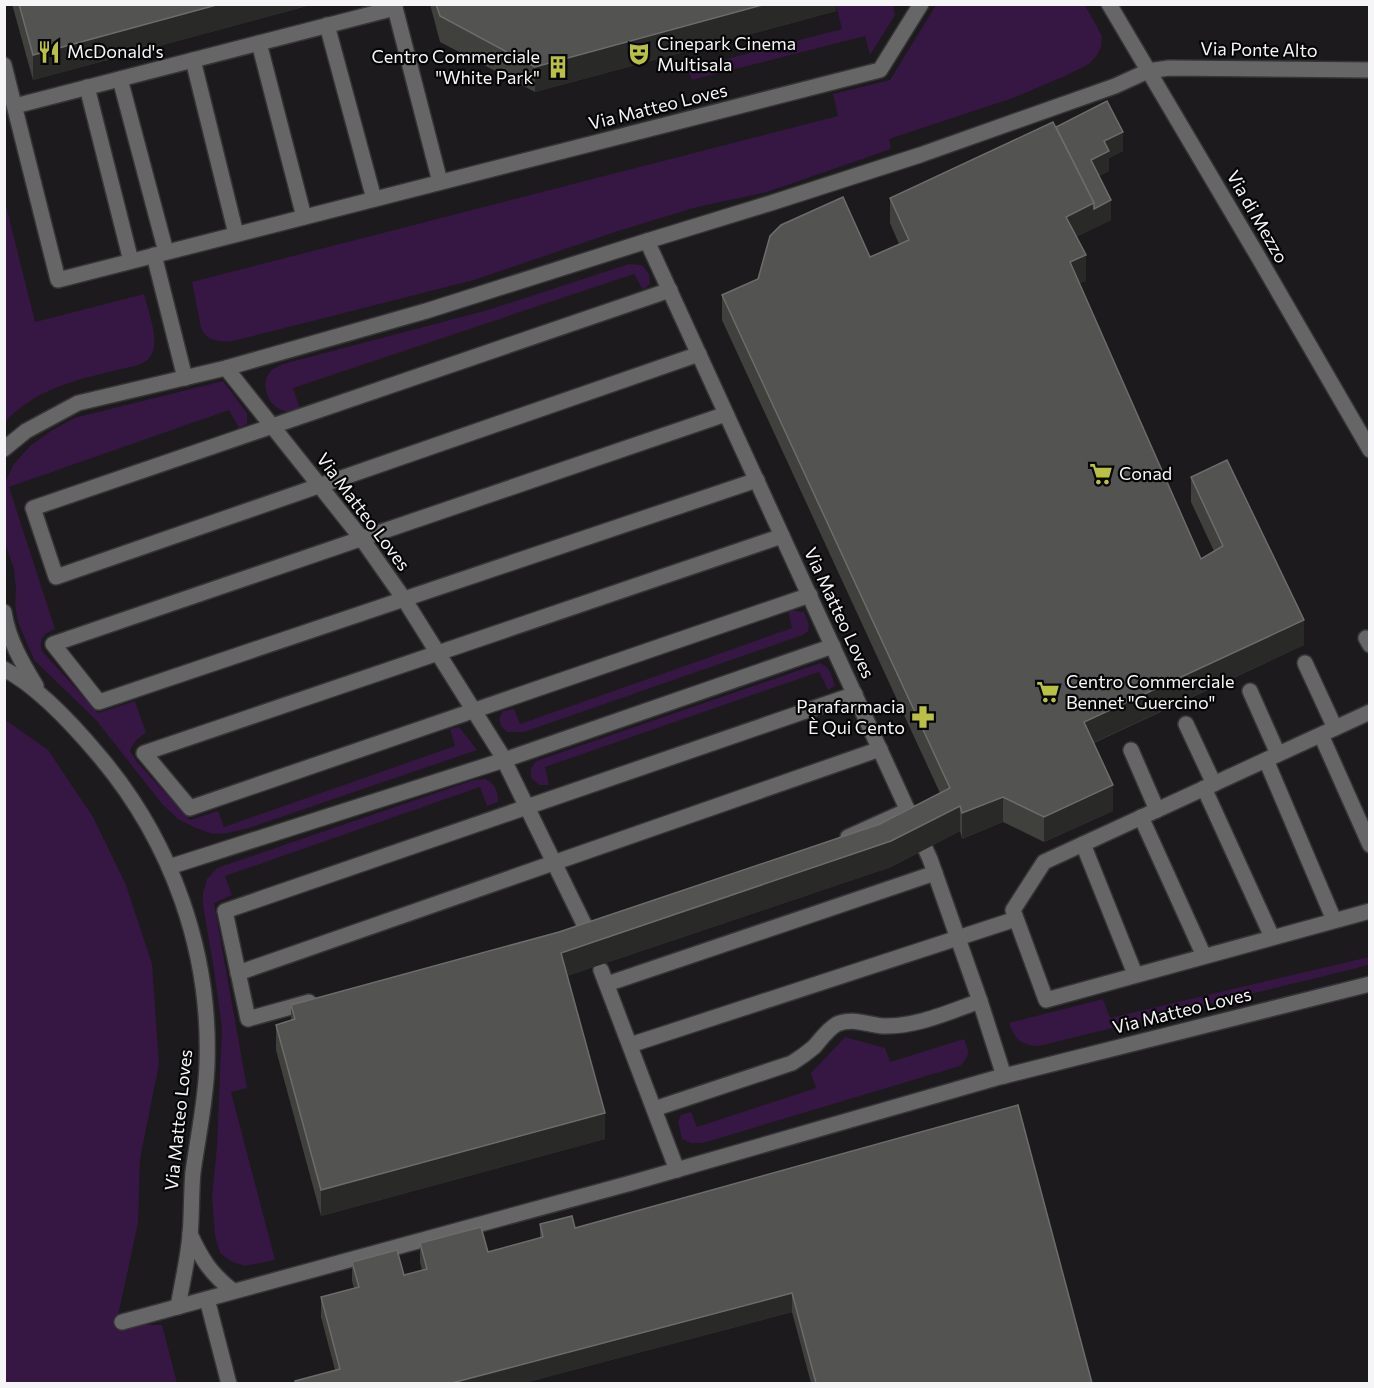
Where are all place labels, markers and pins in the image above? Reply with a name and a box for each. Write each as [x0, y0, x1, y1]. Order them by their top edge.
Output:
place label: Cinepark Cinema Multisala [657, 32, 796, 75]
restaurant icon: McDonald's [36, 39, 62, 65]
place label: McDonald's [67, 40, 164, 62]
theatre icon: Cinepark Cinema Multisala [626, 41, 652, 67]
place label: Centro Commerciale "White Park" [372, 45, 540, 88]
building icon: Centro Commerciale "White Park" [545, 54, 571, 80]
supermarket icon: Conad [1088, 461, 1114, 487]
place label: Conad [1119, 462, 1172, 484]
place label: Centro Commerciale Bennet "Guercino" [1066, 670, 1234, 713]
supermarket icon: Centro Commerciale Bennet "Guercino" [1035, 679, 1061, 705]
place label: Parafarmacia È Qui Cento [796, 695, 905, 738]
pharmacy icon: Parafarmacia È Qui Cento [910, 704, 936, 730]

